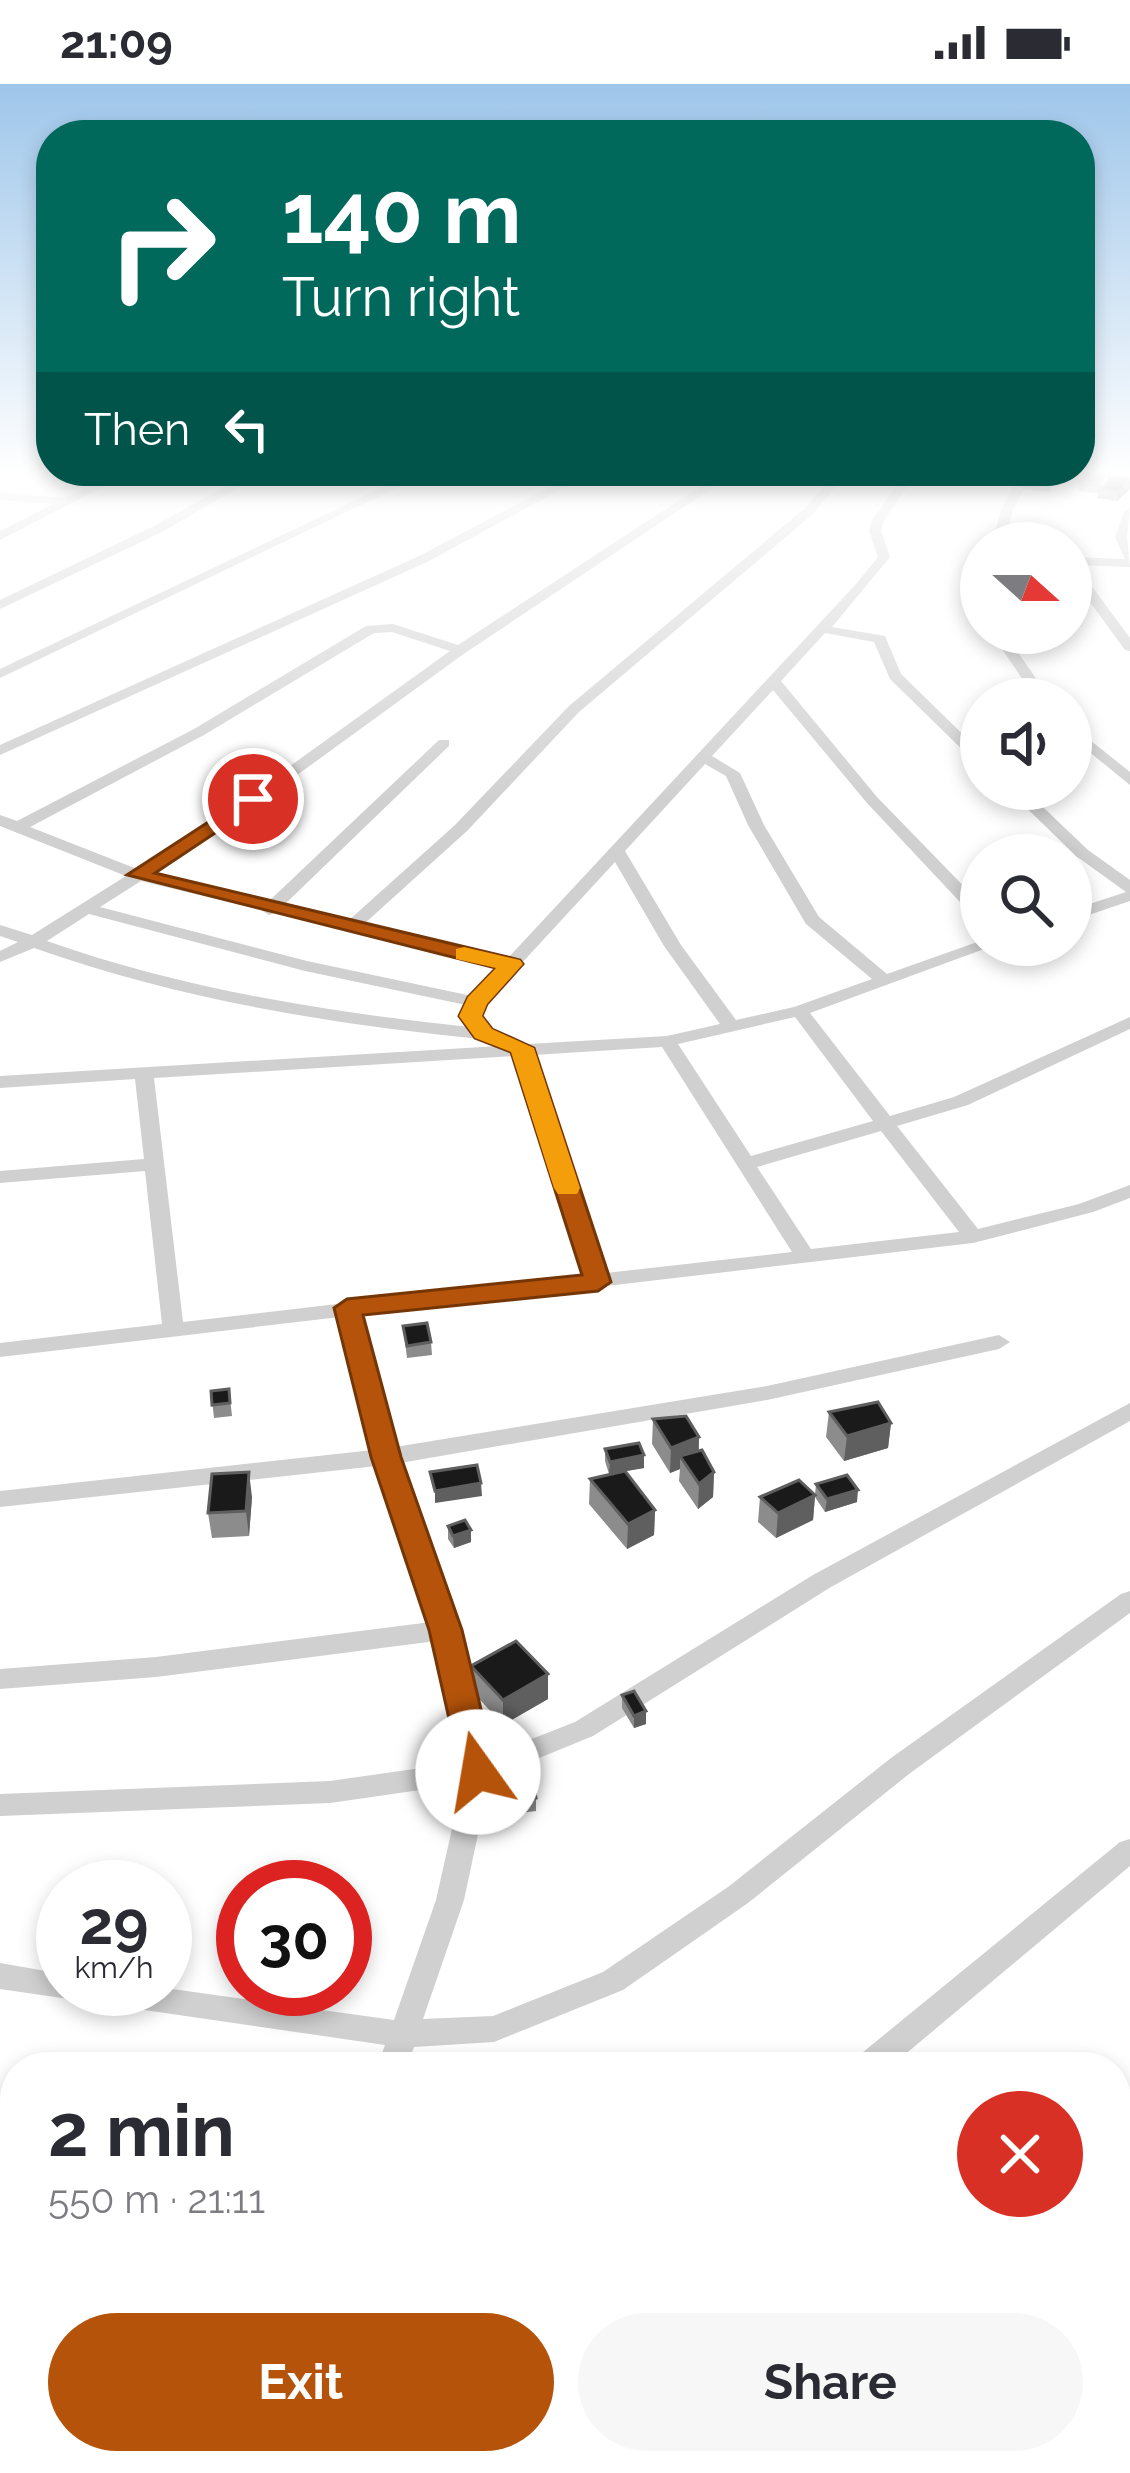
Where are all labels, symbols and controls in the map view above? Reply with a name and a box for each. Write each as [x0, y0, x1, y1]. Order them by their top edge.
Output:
text: 21:09 [60, 16, 173, 69]
text: 140 m [282, 164, 521, 263]
icon: right [84, 168, 240, 324]
text: Turn right [282, 265, 520, 329]
icon: left [214, 396, 280, 462]
text: Then [84, 403, 190, 456]
north arrow [960, 522, 1092, 654]
map controls [960, 522, 1092, 966]
button: sound [960, 678, 1092, 810]
pin [202, 748, 304, 850]
icon: arrive [220, 766, 286, 832]
button: search [960, 834, 1092, 966]
position arrow [415, 1709, 541, 1835]
speed limit sign: 30 [216, 1860, 372, 2016]
text: 29 [79, 1888, 149, 1958]
text: km/h [74, 1950, 154, 1985]
text: 2 min [48, 2088, 235, 2173]
button: close [957, 2091, 1083, 2217]
text: 550 m · 21:11 [48, 2176, 265, 2222]
button: Exit [48, 2313, 554, 2451]
button: Share [578, 2313, 1083, 2451]

